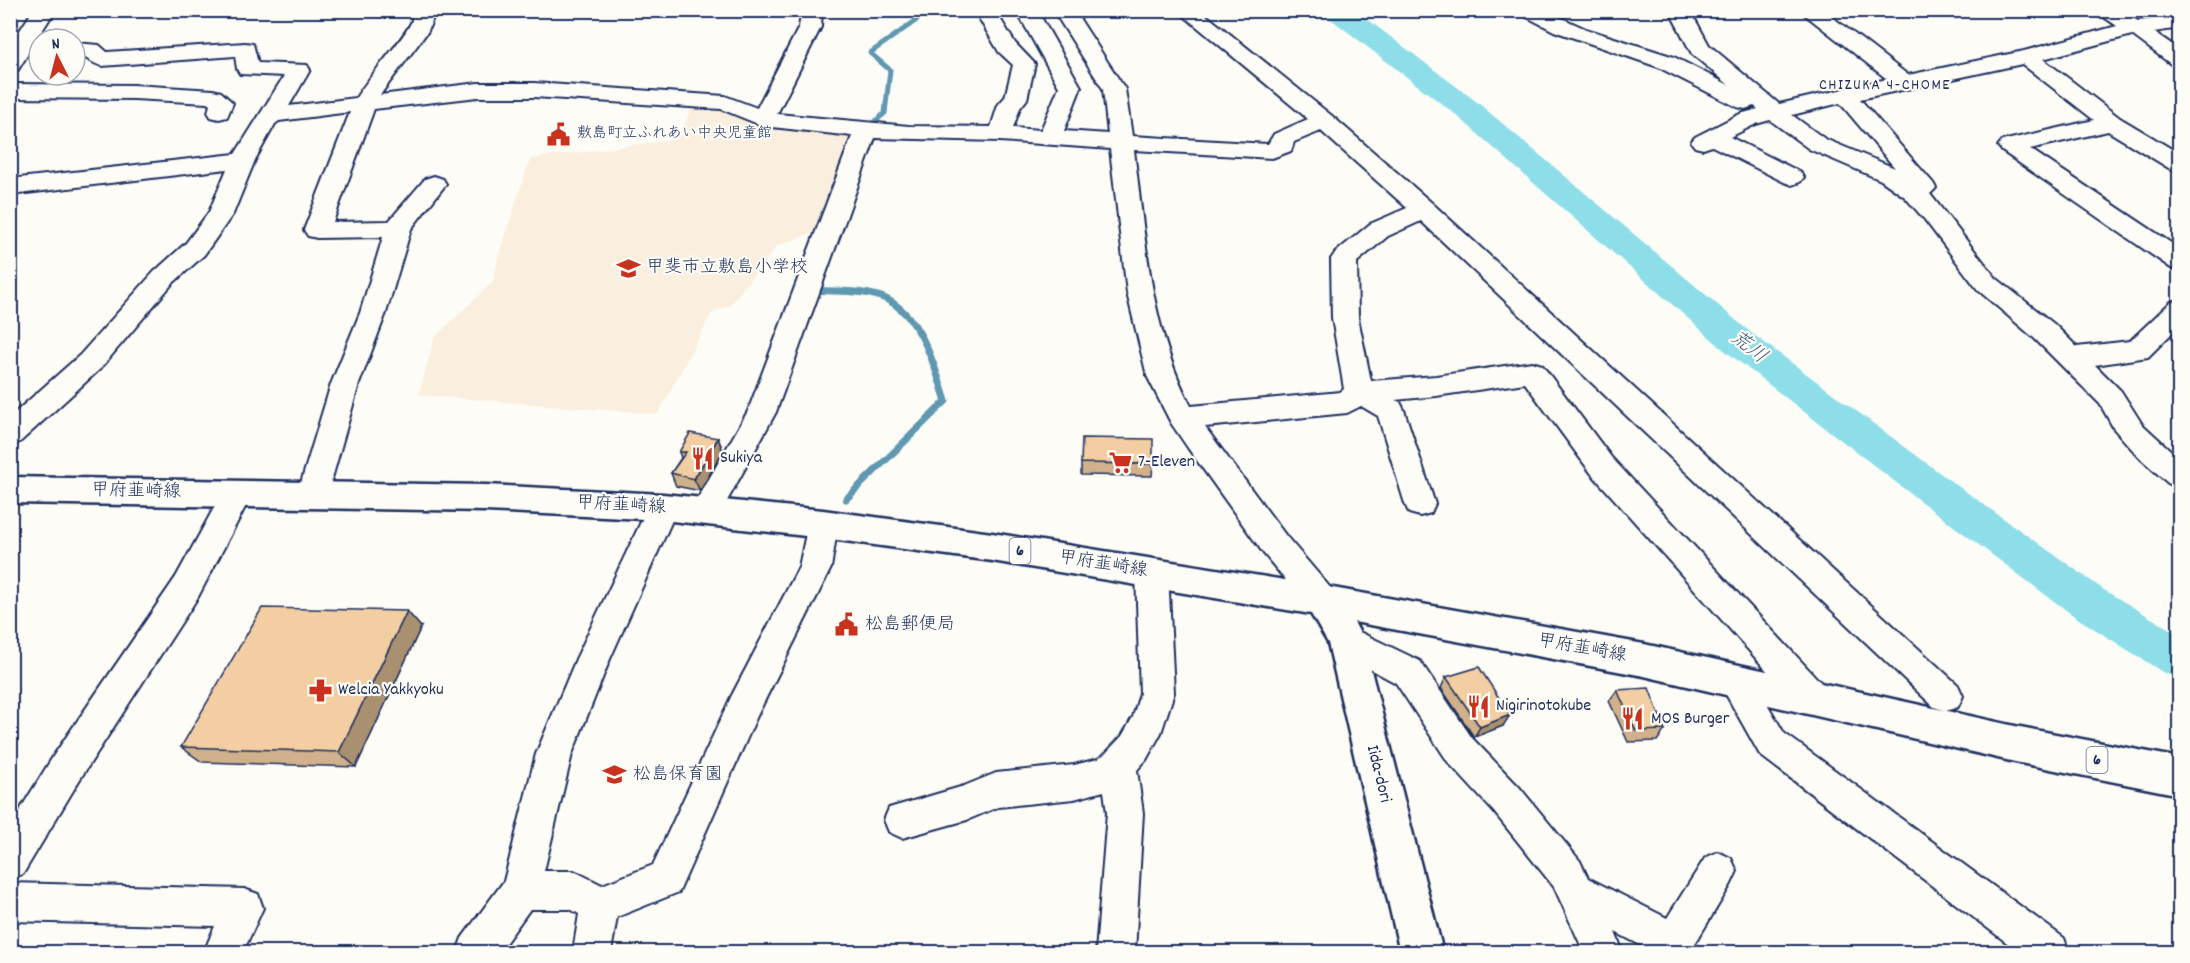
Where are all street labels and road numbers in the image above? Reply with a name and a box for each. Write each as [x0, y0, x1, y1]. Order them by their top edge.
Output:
street label: 甲府韮崎線 [91, 479, 181, 505]
street label: 甲府韮崎線 [575, 491, 667, 521]
road number: 6 [1010, 538, 1030, 564]
street label: 甲府韮崎線 [1057, 546, 1149, 584]
street label: 甲府韮崎線 [1536, 629, 1628, 669]
street label: Iida-dori [1359, 743, 1397, 805]
road number: 6 [2086, 747, 2108, 773]

